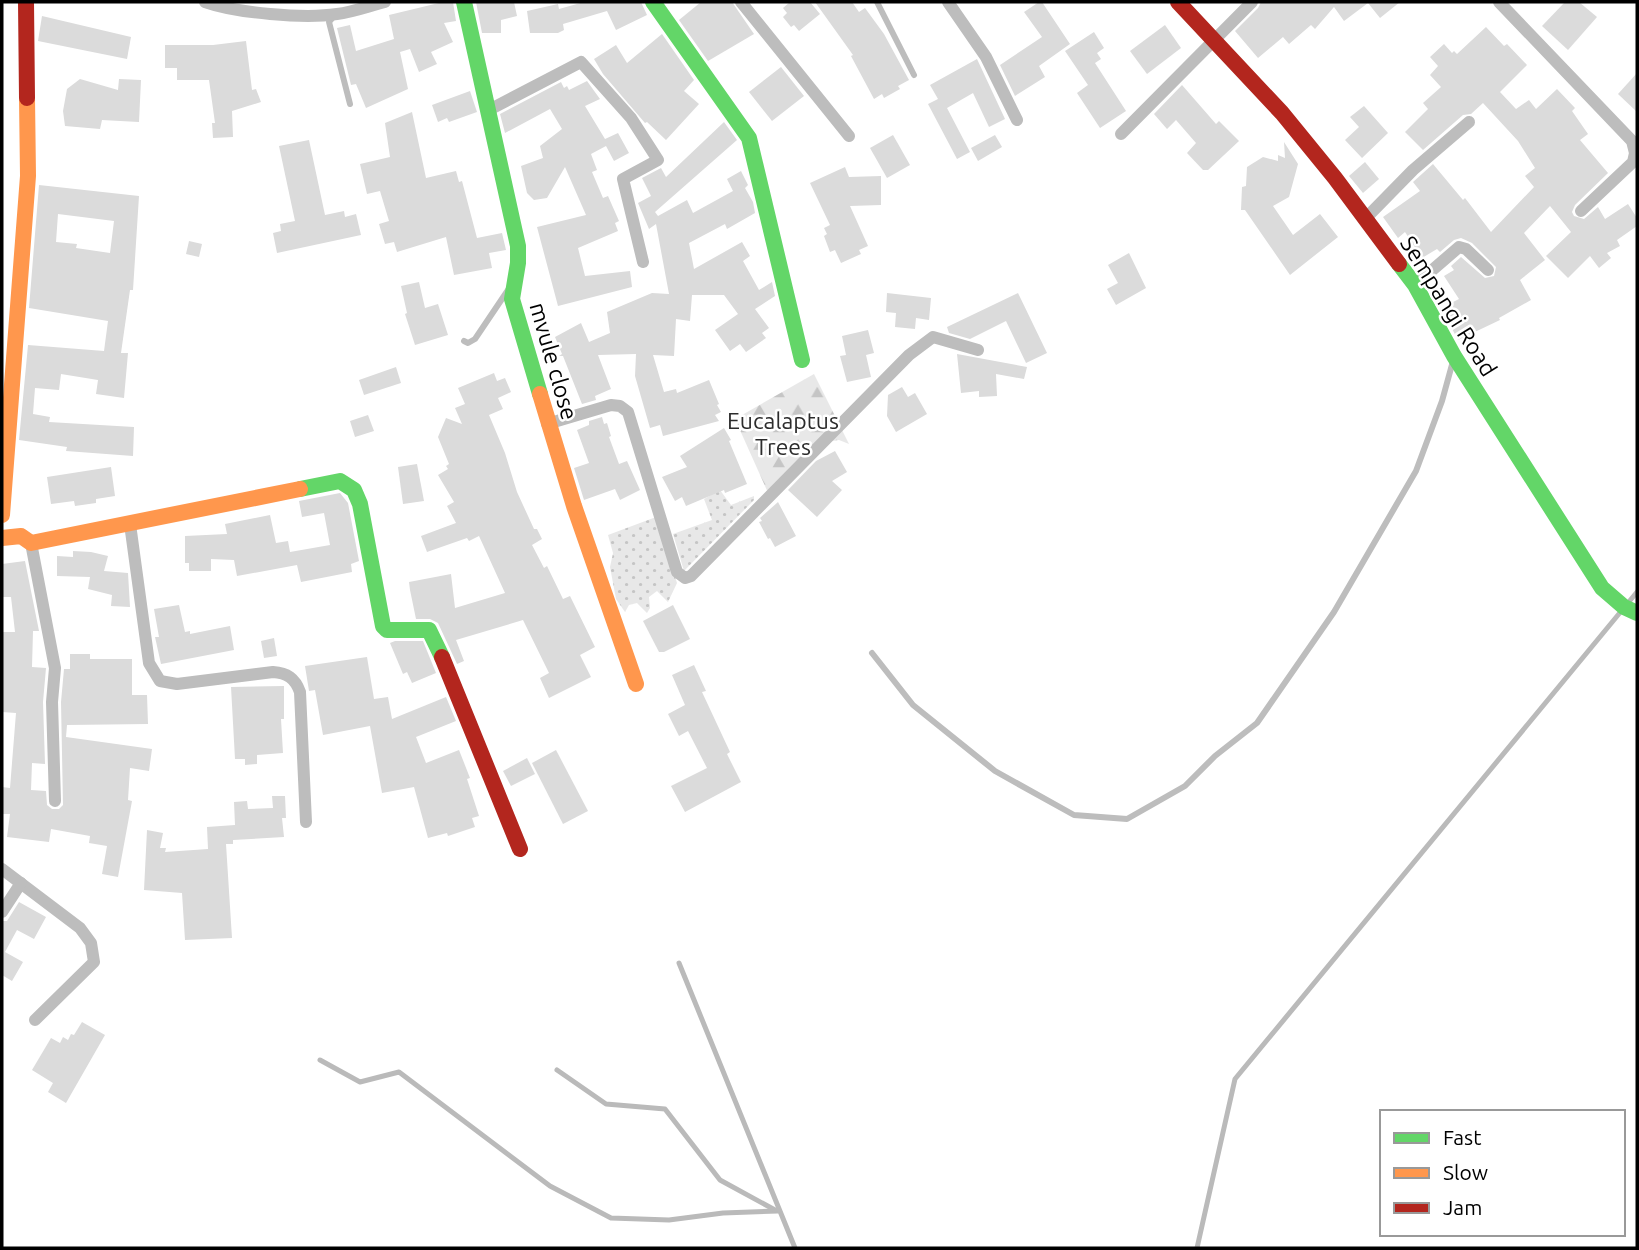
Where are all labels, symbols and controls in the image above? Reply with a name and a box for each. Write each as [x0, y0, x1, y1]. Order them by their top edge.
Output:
street label: Sempangi Road [1396, 231, 1502, 381]
street label: mvule close [525, 299, 583, 423]
park label: Eucalaptus Trees [727, 408, 839, 459]
legend [1380, 1110, 1625, 1236]
text: Fast [1443, 1125, 1481, 1149]
text: Slow [1443, 1160, 1488, 1184]
text: Jam [1443, 1195, 1482, 1219]

